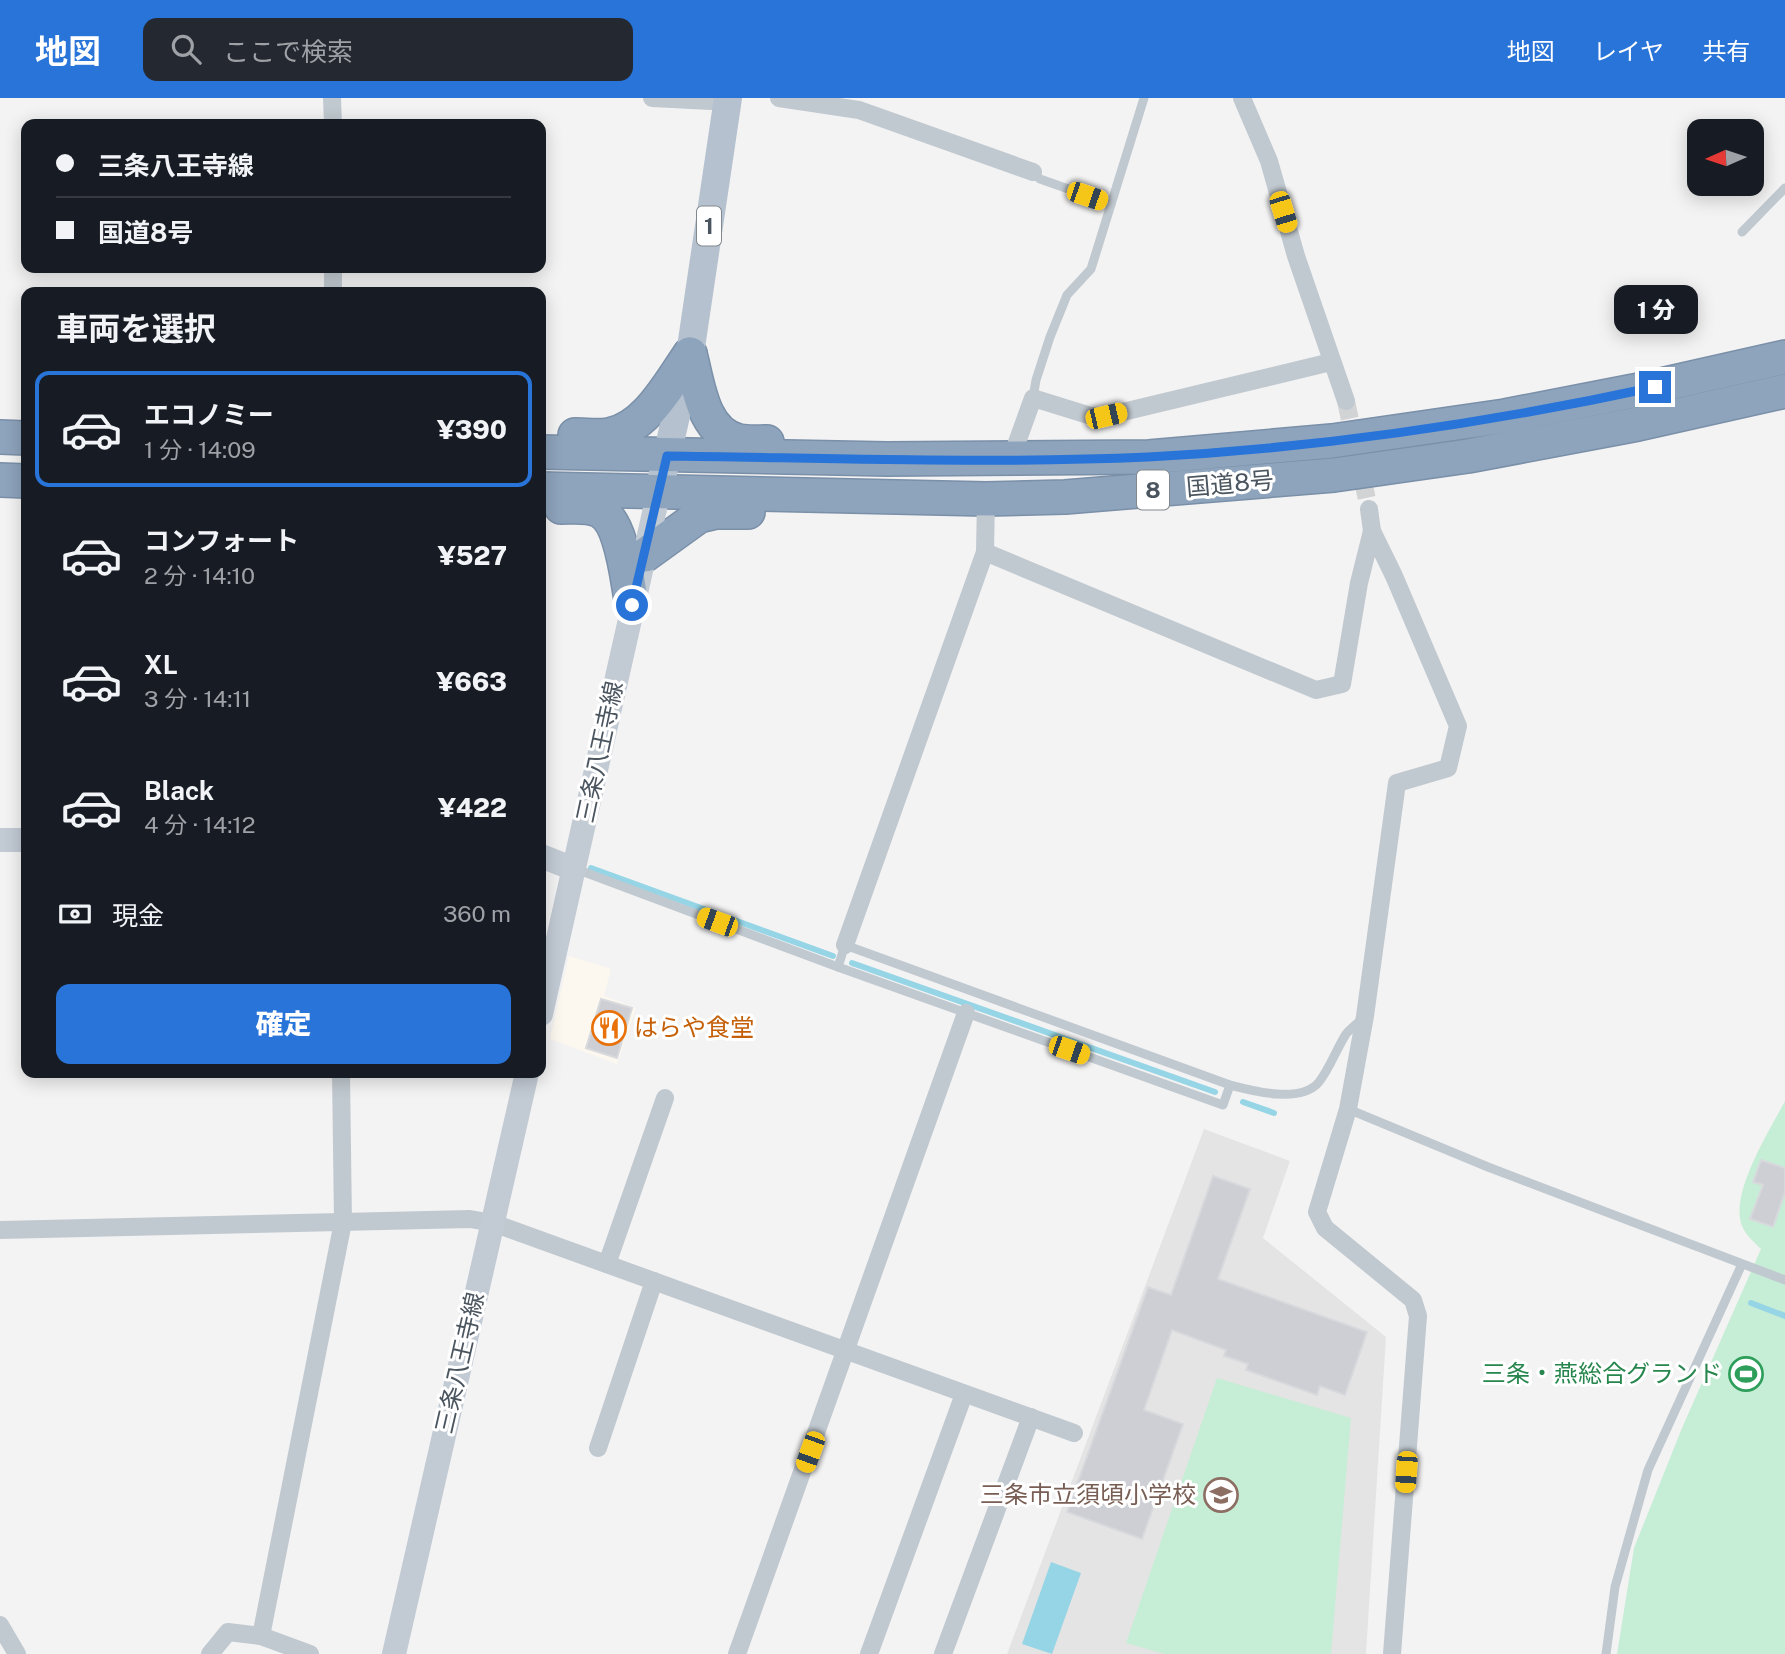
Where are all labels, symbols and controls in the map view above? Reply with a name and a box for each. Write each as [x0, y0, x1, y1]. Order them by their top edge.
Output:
search box [143, 18, 633, 81]
icon: search [167, 30, 205, 68]
text: 地図 [35, 32, 101, 70]
text: ここで検索 [223, 36, 353, 67]
text: 地図 [1507, 37, 1555, 65]
text: レイヤ [1593, 37, 1664, 65]
text: 共有 [1702, 37, 1750, 65]
north arrow [1687, 119, 1764, 196]
map controls [1687, 119, 1764, 196]
text: 三条八王寺線 [98, 150, 254, 181]
car [1064, 179, 1111, 213]
car [1267, 189, 1300, 235]
road number: 1 [697, 206, 721, 246]
text: 国道8号 [98, 217, 193, 248]
callout: 1 分 [1613, 286, 1697, 334]
text: 1 分 [1637, 296, 1675, 323]
text: 車両を選択 [56, 310, 216, 347]
route end [1639, 371, 1671, 403]
icon: car [60, 398, 123, 461]
text: エコノミー [144, 399, 274, 430]
car [1084, 401, 1129, 431]
text: ¥390 [437, 414, 507, 445]
text: 1 分 · 14:09 [144, 436, 256, 463]
street label: 国道8号 [1185, 465, 1275, 501]
road number: 8 [1137, 470, 1169, 510]
icon: car [60, 524, 123, 587]
text: コンフォート [144, 525, 299, 556]
text: ¥527 [438, 540, 507, 571]
text: 2 分 · 14:10 [144, 562, 255, 589]
route start [616, 589, 648, 621]
text: XL [144, 649, 178, 680]
icon: car [60, 650, 123, 713]
text: ¥663 [436, 666, 507, 697]
street label: 三条八王寺線 [570, 678, 628, 825]
text: 3 分 · 14:11 [144, 685, 251, 712]
text: Black [144, 775, 214, 806]
icon: car [60, 776, 123, 839]
text: ¥422 [438, 792, 507, 823]
text: 4 分 · 14:12 [144, 811, 255, 838]
icon: cash [56, 895, 94, 933]
text: 現金 [112, 900, 164, 931]
text: 360 m [443, 900, 511, 927]
car [694, 905, 741, 939]
button: 確定 [56, 984, 511, 1064]
restaurant icon: はらや食堂 [590, 1009, 628, 1047]
place label: はらや食堂 [634, 1013, 754, 1041]
car [1046, 1033, 1093, 1067]
street label: 三条八王寺線 [429, 1289, 489, 1436]
sports icon: 三条・燕総合グランド [1727, 1355, 1765, 1393]
place label: 三条・燕総合グランド [1482, 1359, 1722, 1387]
car [793, 1429, 828, 1475]
car [1395, 1450, 1418, 1494]
school or university icon: 三条市立須頃小学校 [1202, 1476, 1240, 1514]
place label: 三条市立須頃小学校 [980, 1480, 1196, 1508]

